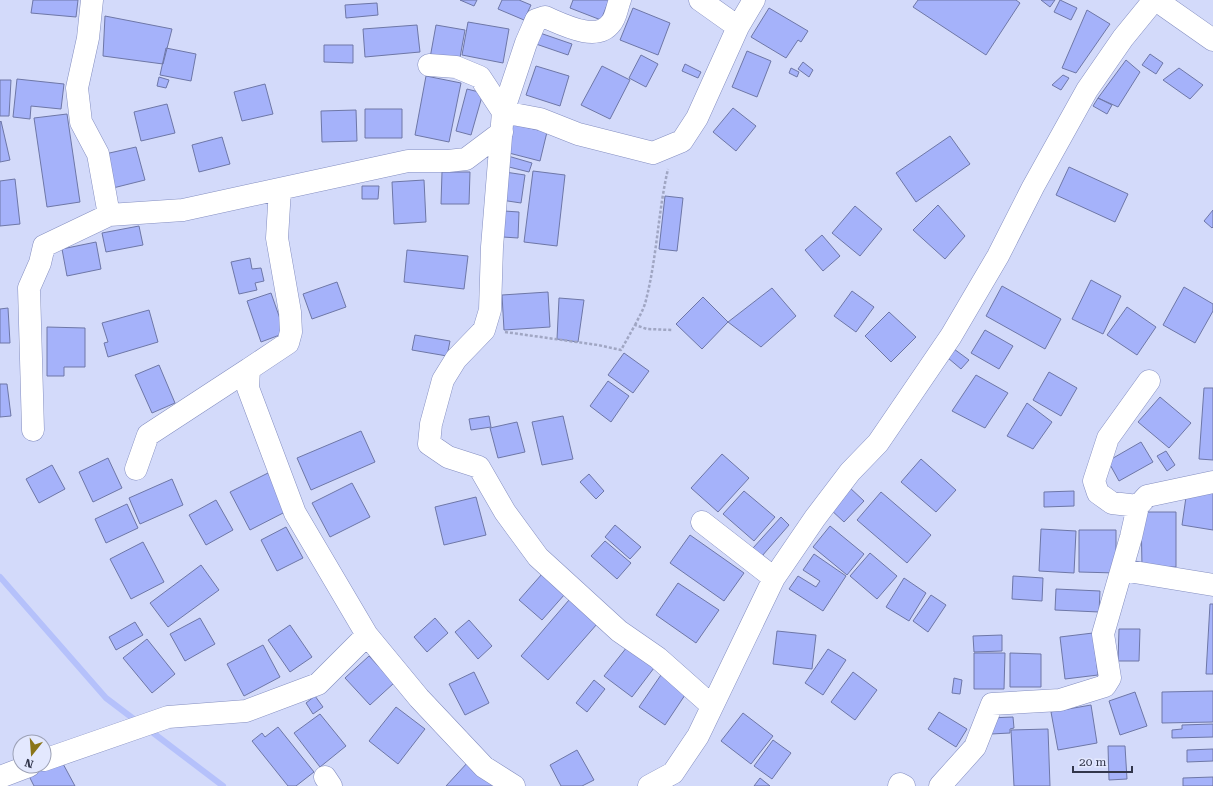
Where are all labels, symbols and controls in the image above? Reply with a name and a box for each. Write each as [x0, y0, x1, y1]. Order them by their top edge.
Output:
north arrow [12, 734, 52, 774]
scale bar [1073, 748, 1132, 774]
text: N [23, 755, 35, 771]
text: 20 m [1079, 755, 1106, 769]

